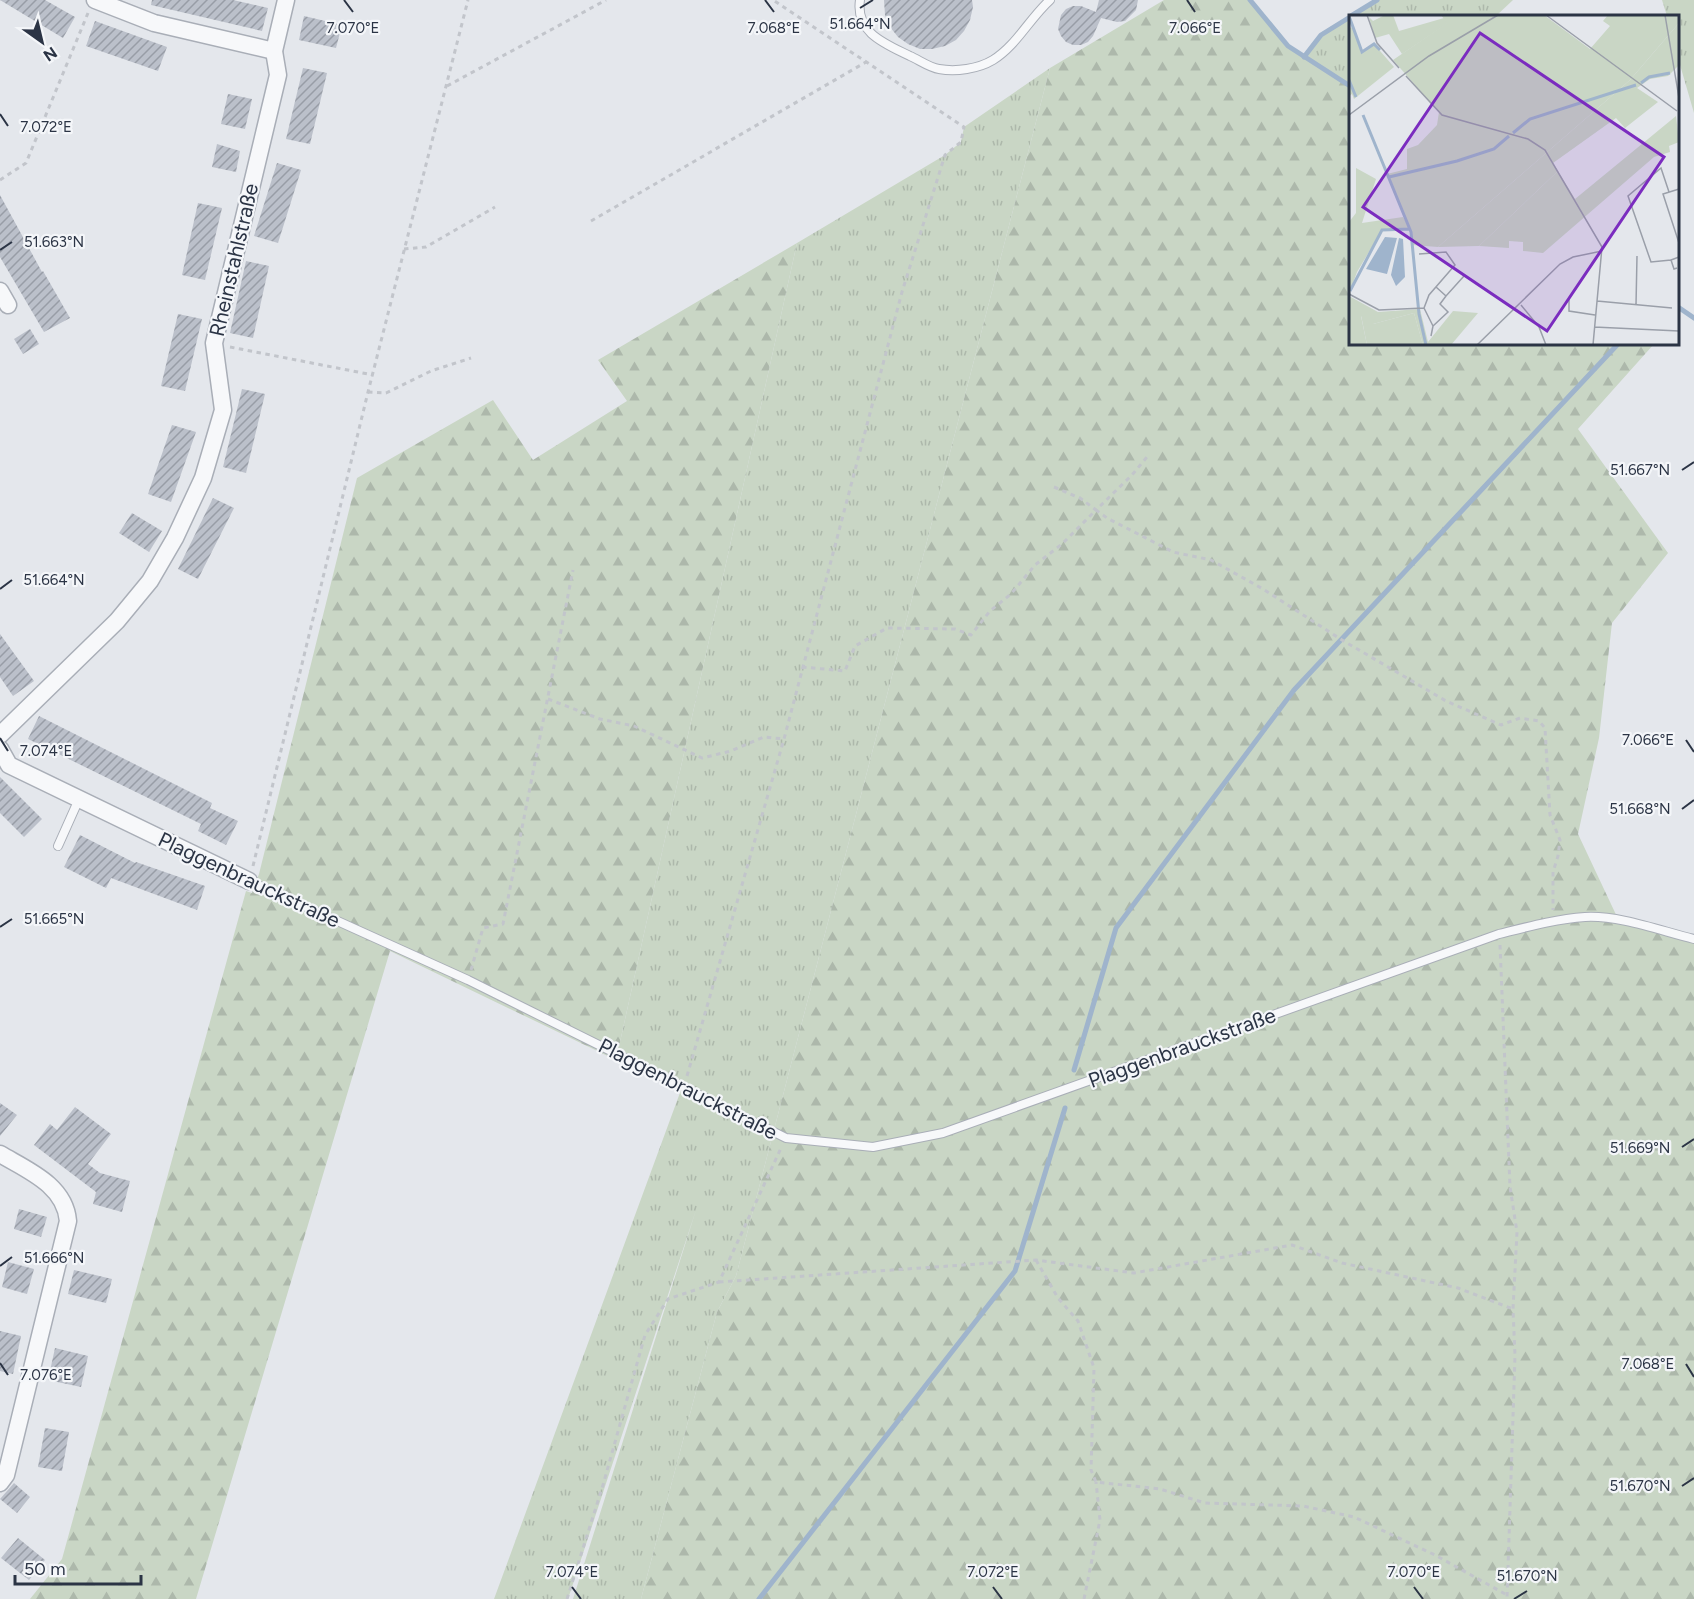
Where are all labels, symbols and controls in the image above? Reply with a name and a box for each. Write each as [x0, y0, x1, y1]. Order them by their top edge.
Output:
north arrow [12, 12, 72, 72]
text: 51.664°N [829, 15, 891, 33]
inset map [1349, 15, 1679, 345]
text: 7.070°E [327, 19, 379, 37]
text: 7.068°E [748, 19, 800, 37]
text: 7.066°E [1169, 19, 1221, 37]
text: N [40, 43, 61, 65]
text: 7.072°E [20, 118, 72, 136]
street label: Rheinstahlstraße [204, 181, 263, 339]
text: 51.663°N [24, 233, 84, 251]
text: 51.667°N [1610, 461, 1670, 479]
text: 51.664°N [23, 571, 85, 589]
text: 7.066°E [1622, 731, 1674, 749]
text: 7.074°E [20, 742, 72, 760]
text: 51.668°N [1609, 800, 1671, 818]
street label: Plaggenbrauckstraße [154, 826, 344, 933]
text: 51.665°N [24, 910, 84, 928]
street label: Plaggenbrauckstraße [1085, 1002, 1279, 1093]
street label: Plaggenbrauckstraße [595, 1033, 782, 1145]
text: 51.669°N [1610, 1139, 1670, 1157]
text: 51.666°N [24, 1249, 84, 1267]
text: 7.068°E [1622, 1355, 1674, 1373]
text: 7.076°E [20, 1366, 72, 1384]
text: 51.670°N [1609, 1477, 1671, 1495]
scale bar [15, 1548, 141, 1586]
text: 50 m [24, 1558, 66, 1580]
text: 7.074°E [546, 1563, 598, 1581]
text: 7.072°E [967, 1563, 1019, 1581]
text: 7.070°E [1388, 1563, 1440, 1581]
text: 51.670°N [1496, 1567, 1558, 1585]

